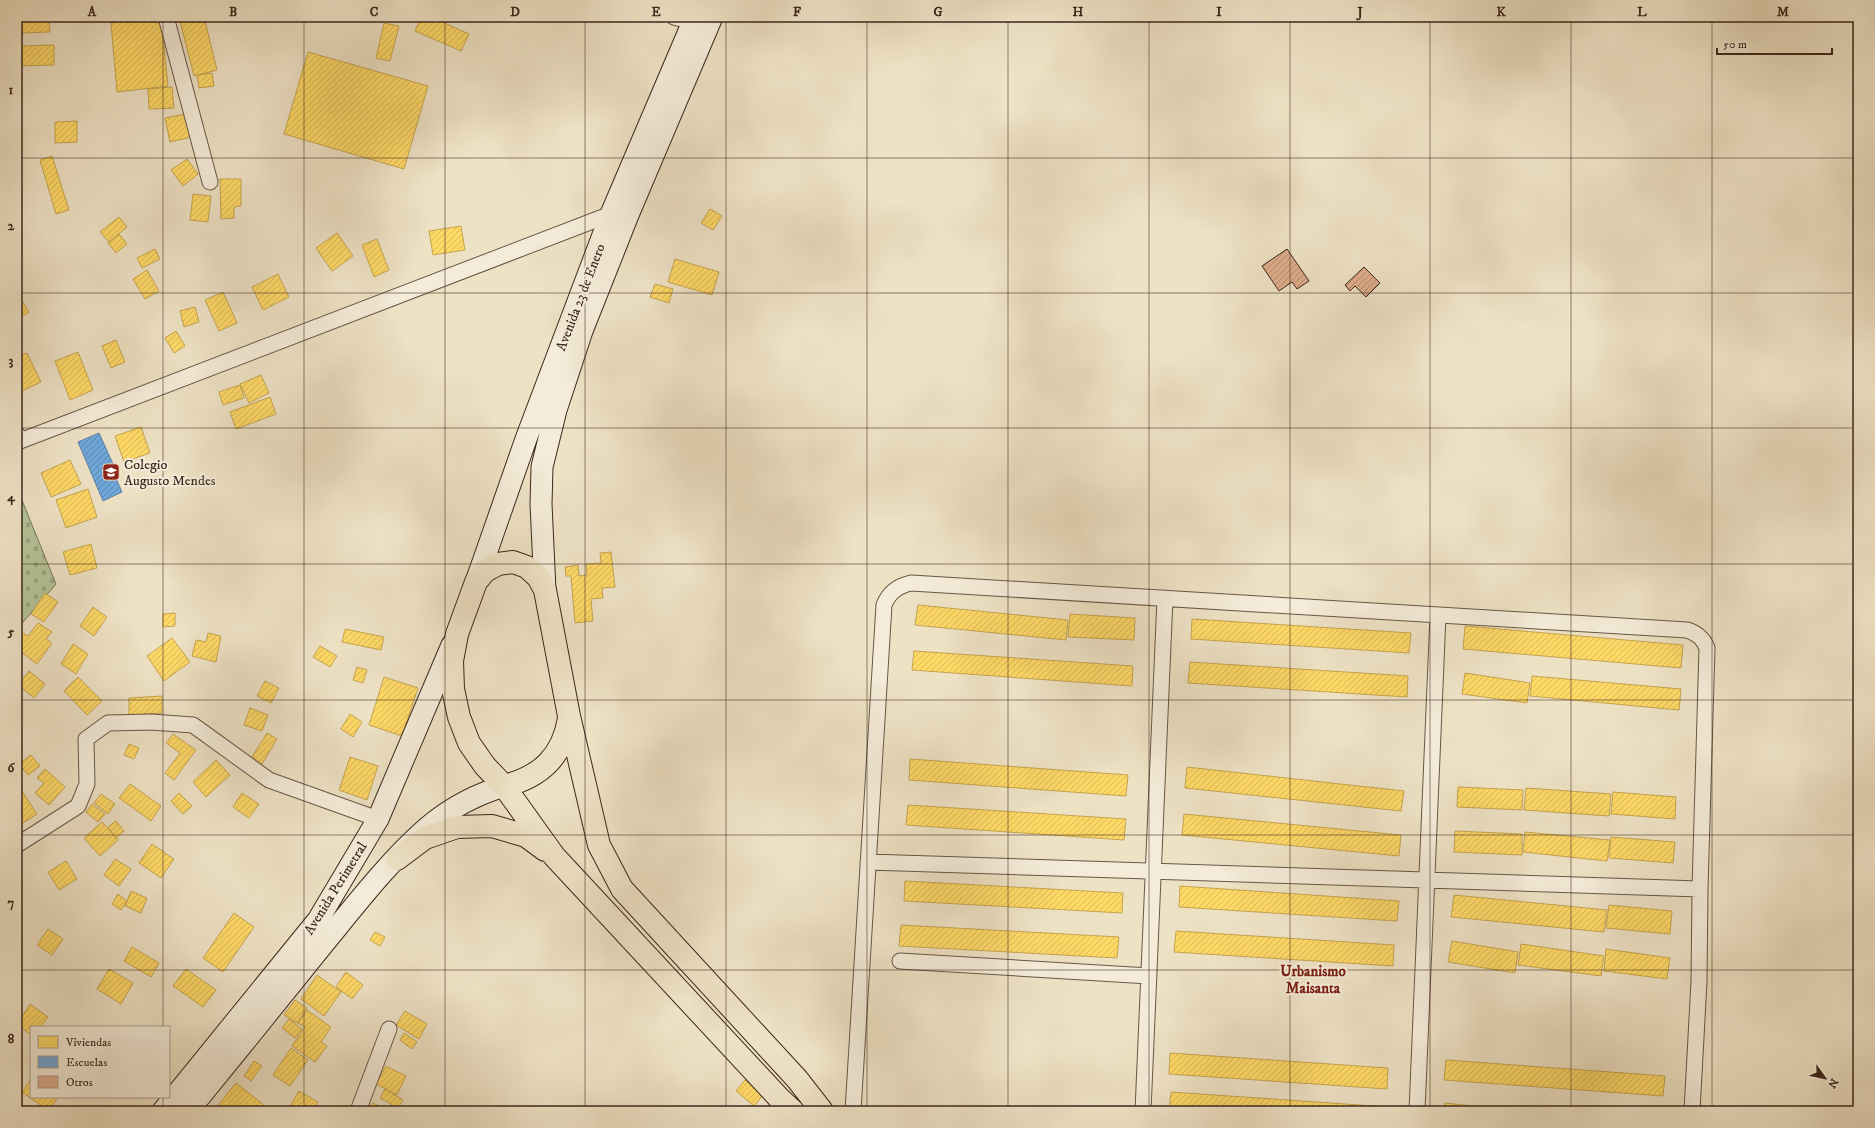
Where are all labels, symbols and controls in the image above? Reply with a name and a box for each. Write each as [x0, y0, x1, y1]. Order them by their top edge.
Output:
text: A [87, 4, 97, 20]
text: B [229, 4, 237, 20]
text: C [370, 4, 379, 20]
text: D [510, 4, 520, 20]
text: E [651, 4, 661, 20]
text: F [793, 4, 802, 20]
text: G [933, 4, 943, 20]
text: H [1073, 4, 1084, 20]
text: I [1216, 4, 1222, 20]
text: J [1355, 4, 1363, 21]
text: K [1496, 4, 1506, 20]
text: L [1637, 4, 1647, 20]
text: M [1777, 4, 1789, 20]
scale bar [1717, 30, 1832, 56]
text: 50 m [1723, 37, 1747, 52]
text: 1 [9, 82, 14, 98]
text: 2 [8, 218, 15, 234]
street label: Avenida 23 de Enero [552, 241, 610, 353]
text: 3 [9, 353, 14, 369]
place label: Colegio Augusto Mendes [124, 456, 216, 490]
school or university icon: Colegio Augusto Mendes [101, 462, 121, 482]
text: 4 [6, 489, 15, 506]
text: 5 [7, 624, 15, 640]
text: 6 [8, 760, 16, 776]
street label: Avenida Perimetral [300, 838, 372, 938]
text: 7 [8, 895, 15, 911]
district label: Urbanismo Maisanta [1280, 962, 1346, 998]
legend [30, 1026, 170, 1098]
text: 8 [8, 1031, 15, 1047]
text: Viviendas [65, 1035, 111, 1050]
text: Escuelas [66, 1055, 107, 1070]
north arrow [1805, 1058, 1845, 1098]
text: Otros [66, 1075, 93, 1090]
text: N [1824, 1075, 1841, 1091]

